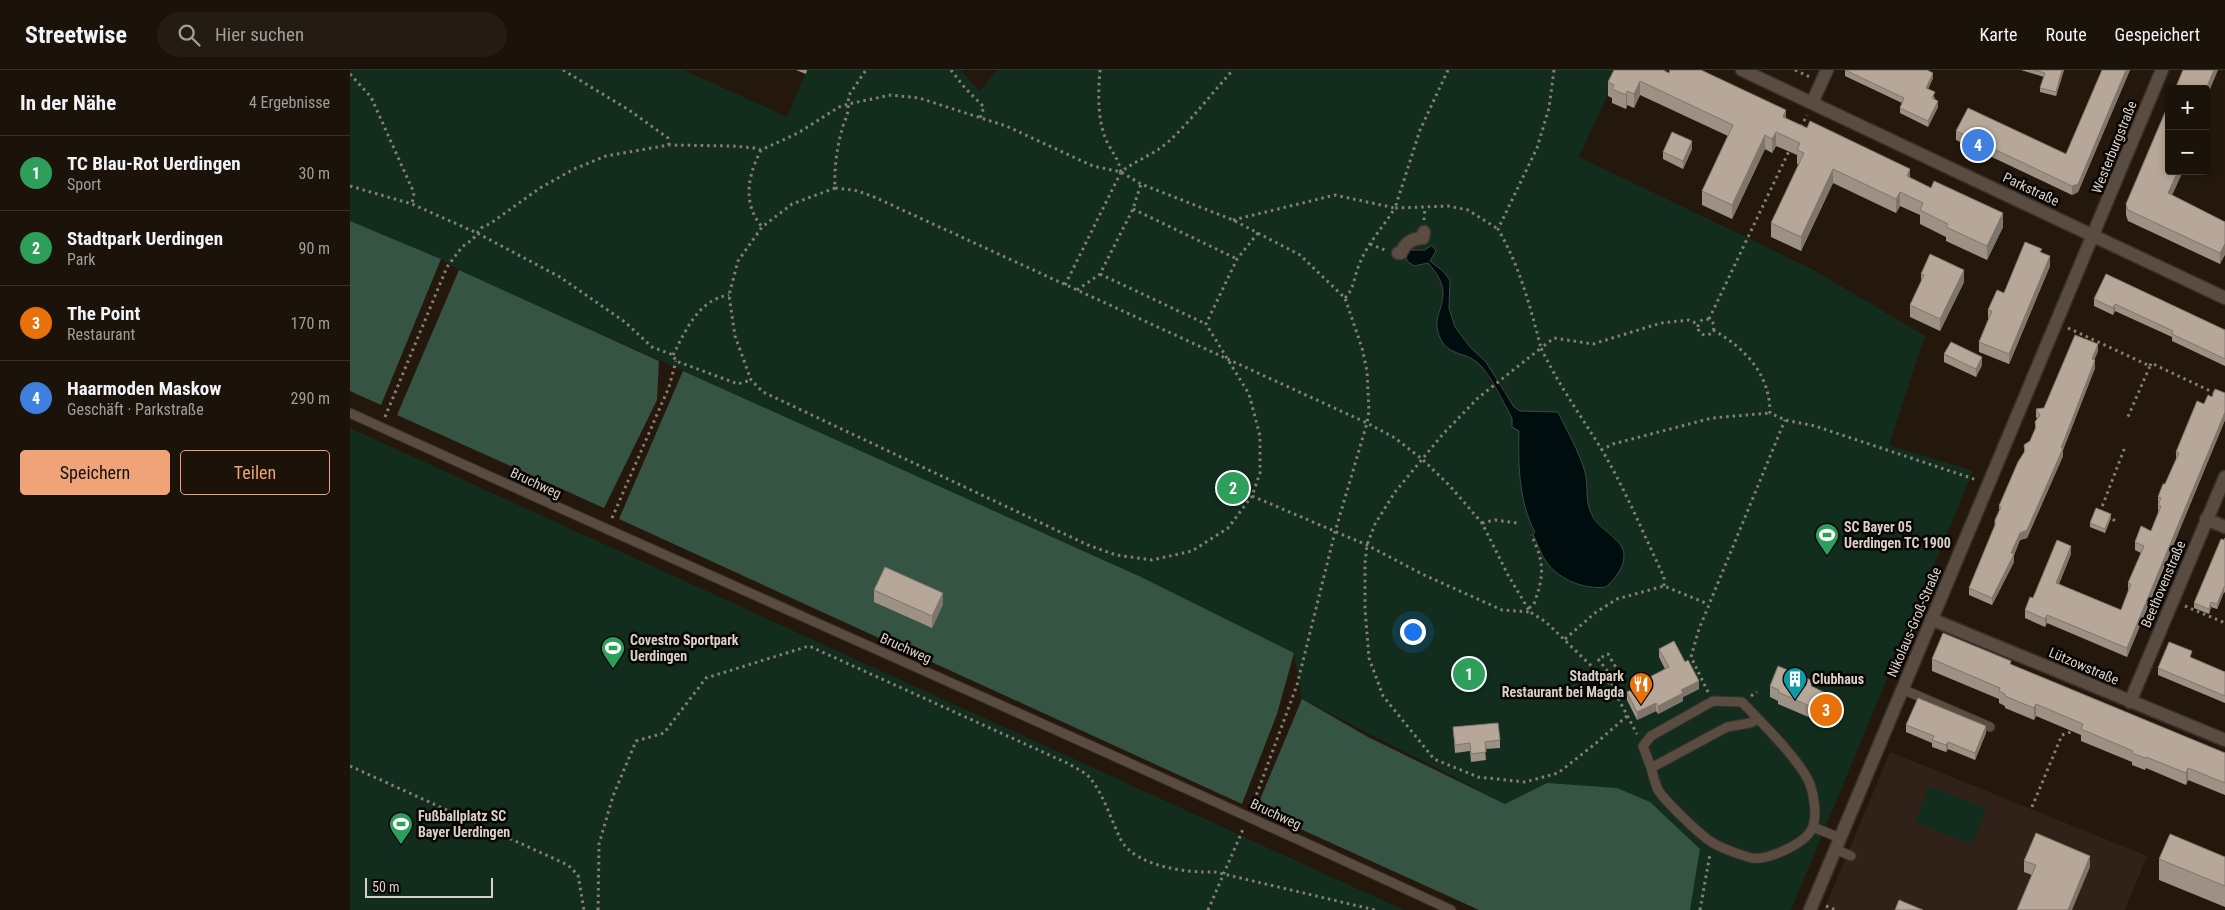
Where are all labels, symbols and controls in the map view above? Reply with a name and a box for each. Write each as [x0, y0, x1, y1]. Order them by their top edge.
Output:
search box [157, 12, 507, 57]
text: Streetwise [25, 21, 127, 49]
icon: search [175, 21, 203, 49]
text: Hier suchen [215, 23, 304, 46]
text: Karte [1979, 24, 2018, 45]
text: Route [2046, 24, 2087, 45]
text: Gespeichert [2115, 24, 2200, 45]
map controls [2165, 85, 2210, 175]
button: + [2165, 85, 2210, 130]
text: In der Nähe [20, 91, 116, 115]
text: 4 Ergebnisse [249, 93, 330, 112]
street label: Westerburgstraße [2088, 98, 2140, 196]
pin: 4 [1962, 126, 1994, 164]
button: − [2165, 130, 2210, 175]
text: TC Blau-Rot Uerdingen [67, 152, 241, 175]
text: 1 [32, 164, 40, 183]
text: 30 m [298, 164, 330, 183]
street label: Parkstraße [2000, 169, 2062, 209]
text: Sport [67, 175, 101, 194]
text: Stadtpark Uerdingen [67, 227, 223, 250]
text: 2 [32, 239, 40, 258]
text: 90 m [298, 239, 330, 258]
text: Park [67, 250, 96, 269]
text: The Point [67, 302, 140, 325]
text: 3 [32, 314, 40, 333]
text: 170 m [291, 314, 330, 333]
text: Restaurant [67, 325, 135, 344]
text: Haarmoden Maskow [67, 377, 221, 400]
text: 4 [32, 389, 40, 408]
text: 290 m [291, 389, 330, 408]
text: Geschäft · Parkstraße [67, 400, 204, 419]
button: Speichern [20, 450, 170, 495]
button: Teilen [180, 450, 330, 495]
street label: Bruchweg [508, 464, 564, 502]
pin: 2 [1217, 469, 1249, 507]
place label: SC Bayer 05 Uerdingen TC 1900 [1844, 519, 1951, 551]
sports icon: SC Bayer 05 Uerdingen TC 1900 [1814, 522, 1840, 556]
street label: Beethovenstraße [2137, 538, 2189, 630]
street label: Nikolaus-Groß-Straße [1884, 564, 1945, 679]
your location [1400, 619, 1426, 645]
street label: Bruchweg [878, 630, 934, 666]
place label: Covestro Sportpark Uerdingen [630, 632, 739, 664]
sports icon: Covestro Sportpark Uerdingen [600, 635, 626, 669]
street label: Lützowstraße [2047, 644, 2122, 688]
pin: 1 [1453, 655, 1485, 693]
building icon: Clubhaus [1782, 666, 1808, 700]
place label: Stadtpark Restaurant bei Magda [1502, 668, 1624, 700]
restaurant icon: Stadtpark Restaurant bei Magda [1628, 671, 1654, 705]
place label: Clubhaus [1812, 671, 1864, 687]
pin: 3 [1810, 691, 1842, 729]
street label: Bruchweg [1248, 795, 1304, 833]
place label: Fußballplatz SC Bayer Uerdingen [418, 808, 510, 840]
sports icon: Fußballplatz SC Bayer Uerdingen [388, 811, 414, 845]
scale bar [365, 875, 492, 898]
text: 50 m [372, 879, 400, 895]

